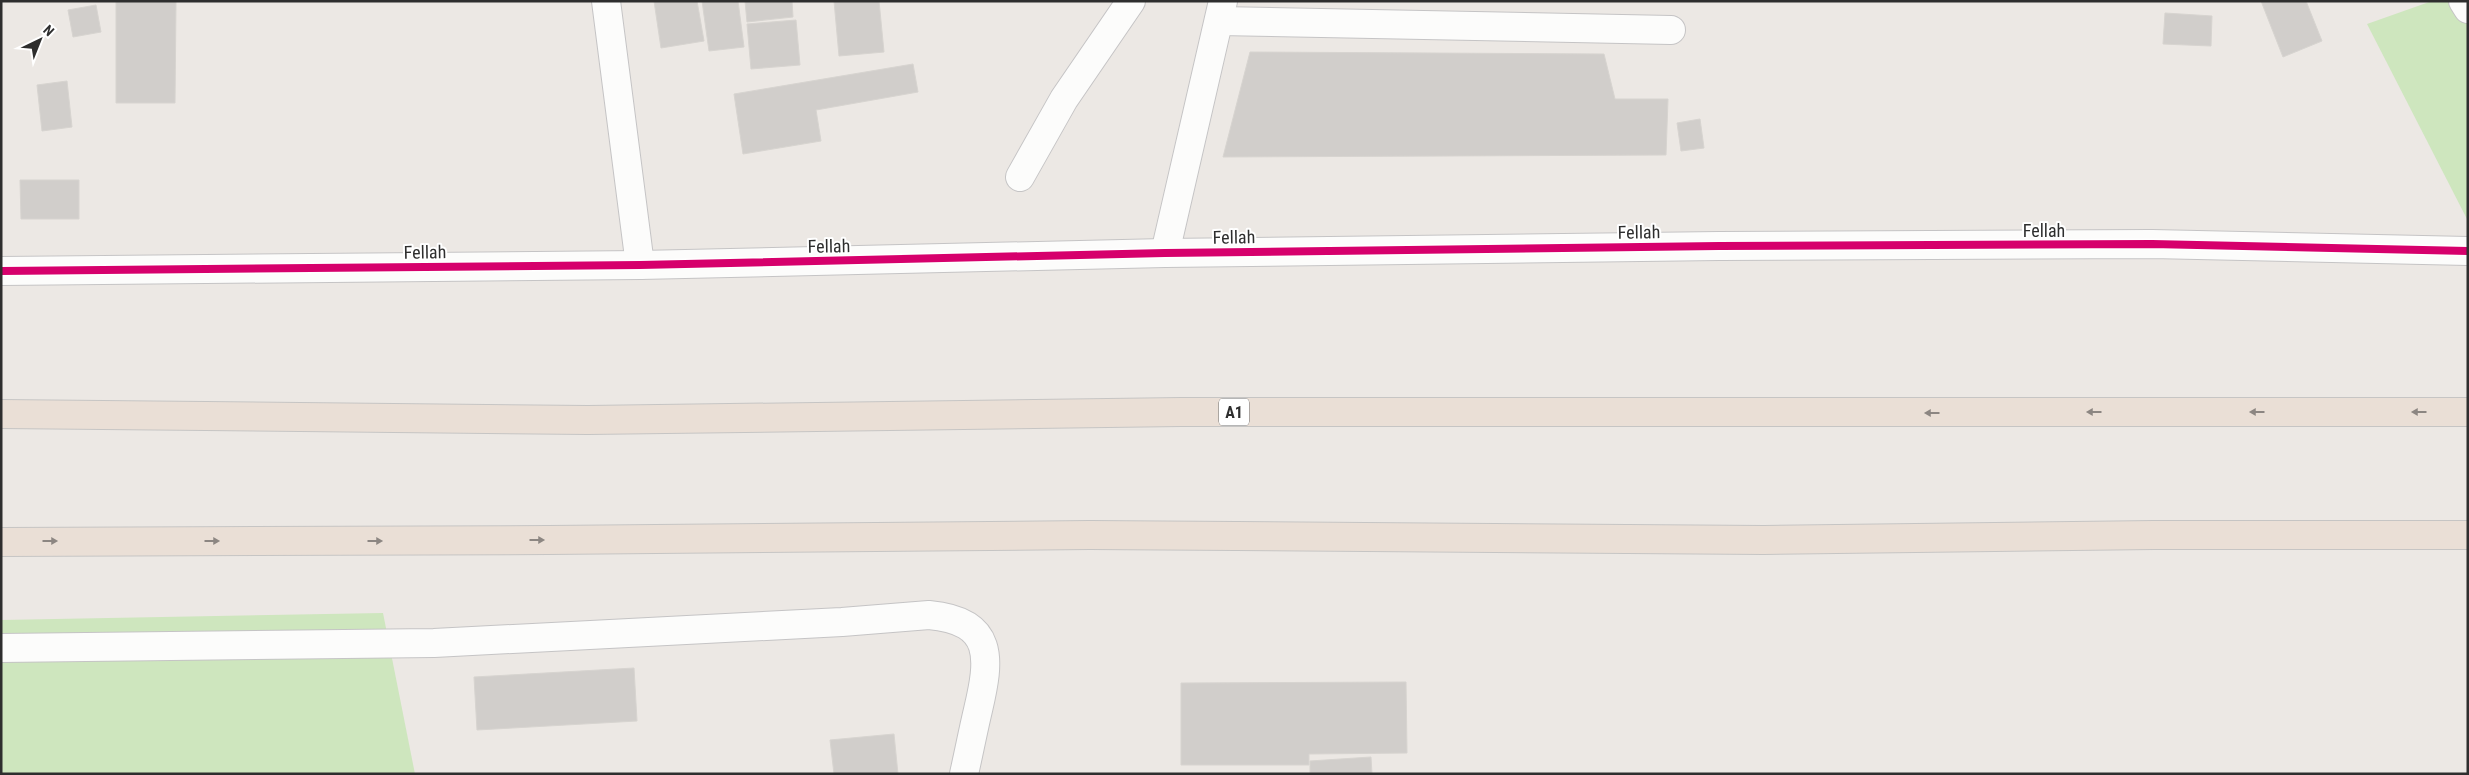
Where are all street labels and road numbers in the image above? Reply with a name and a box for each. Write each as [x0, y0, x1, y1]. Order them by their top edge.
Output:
street label: Fellah [2023, 220, 2065, 241]
street label: Fellah [1618, 221, 1660, 243]
street label: Fellah [1213, 226, 1255, 248]
street label: Fellah [808, 235, 850, 257]
street label: Fellah [404, 241, 446, 263]
road number: A1 [1219, 398, 1249, 426]

